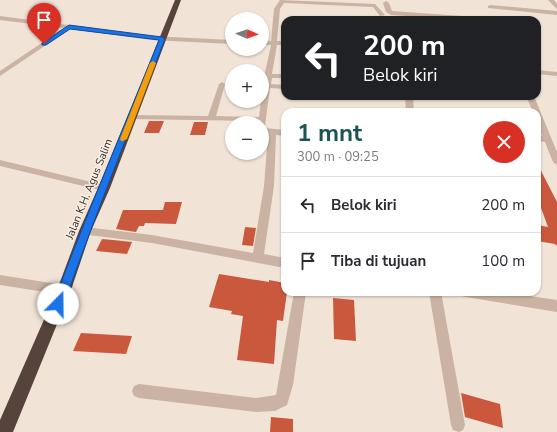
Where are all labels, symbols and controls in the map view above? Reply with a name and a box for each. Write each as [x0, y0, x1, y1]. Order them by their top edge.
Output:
pin [27, 3, 61, 44]
icon: arrive [33, 9, 55, 31]
north arrow [225, 12, 269, 56]
map controls [225, 12, 269, 160]
text: 200 m [363, 27, 446, 65]
icon: left [297, 32, 349, 84]
text: Belok kiri [363, 63, 437, 87]
button: + [225, 64, 269, 108]
button: − [225, 116, 269, 160]
text: 1 mnt [297, 117, 362, 149]
button: close [483, 121, 525, 163]
street label: Jalan K.H. Agus Salim [62, 136, 116, 242]
text: 300 m · 09:25 [297, 148, 379, 166]
icon: left [297, 194, 319, 216]
text: Belok kiri [331, 195, 396, 215]
text: 200 m [481, 195, 525, 215]
icon: arrive [297, 250, 319, 272]
text: Tiba di tujuan [331, 251, 426, 271]
text: 100 m [481, 251, 525, 271]
position arrow [37, 283, 79, 325]

